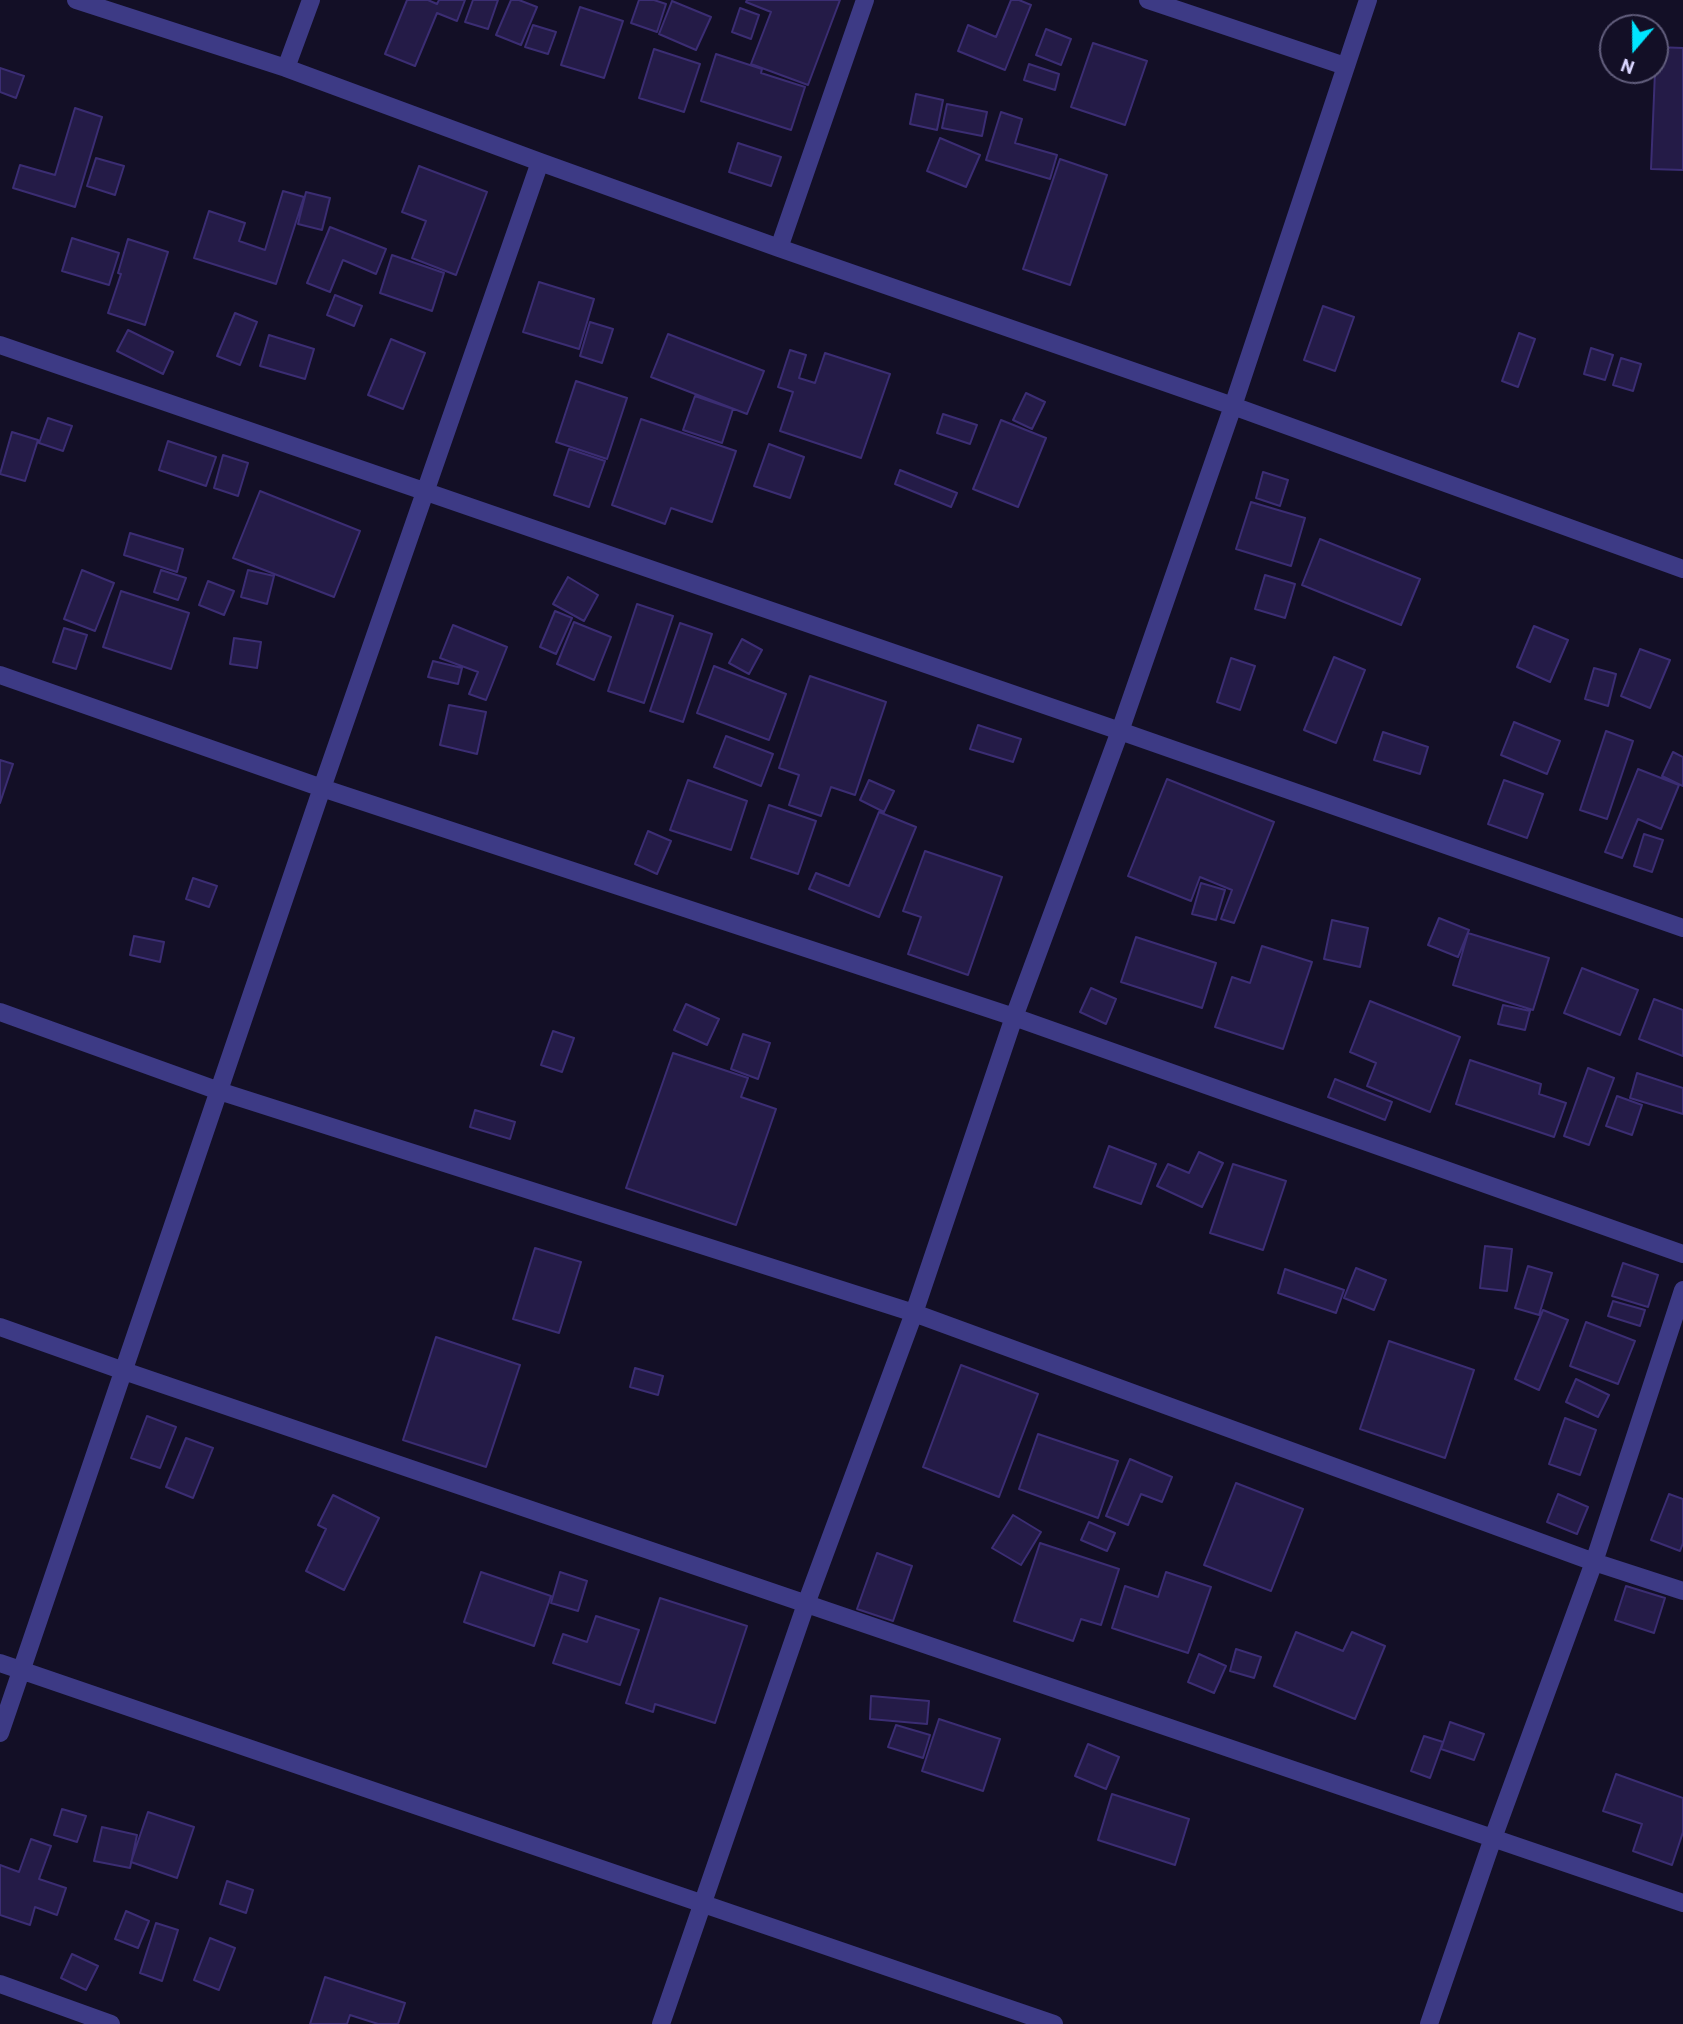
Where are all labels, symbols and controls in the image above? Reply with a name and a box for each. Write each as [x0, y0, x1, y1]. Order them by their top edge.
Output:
north arrow [1599, 14, 1669, 84]
text: N [1617, 54, 1637, 80]

